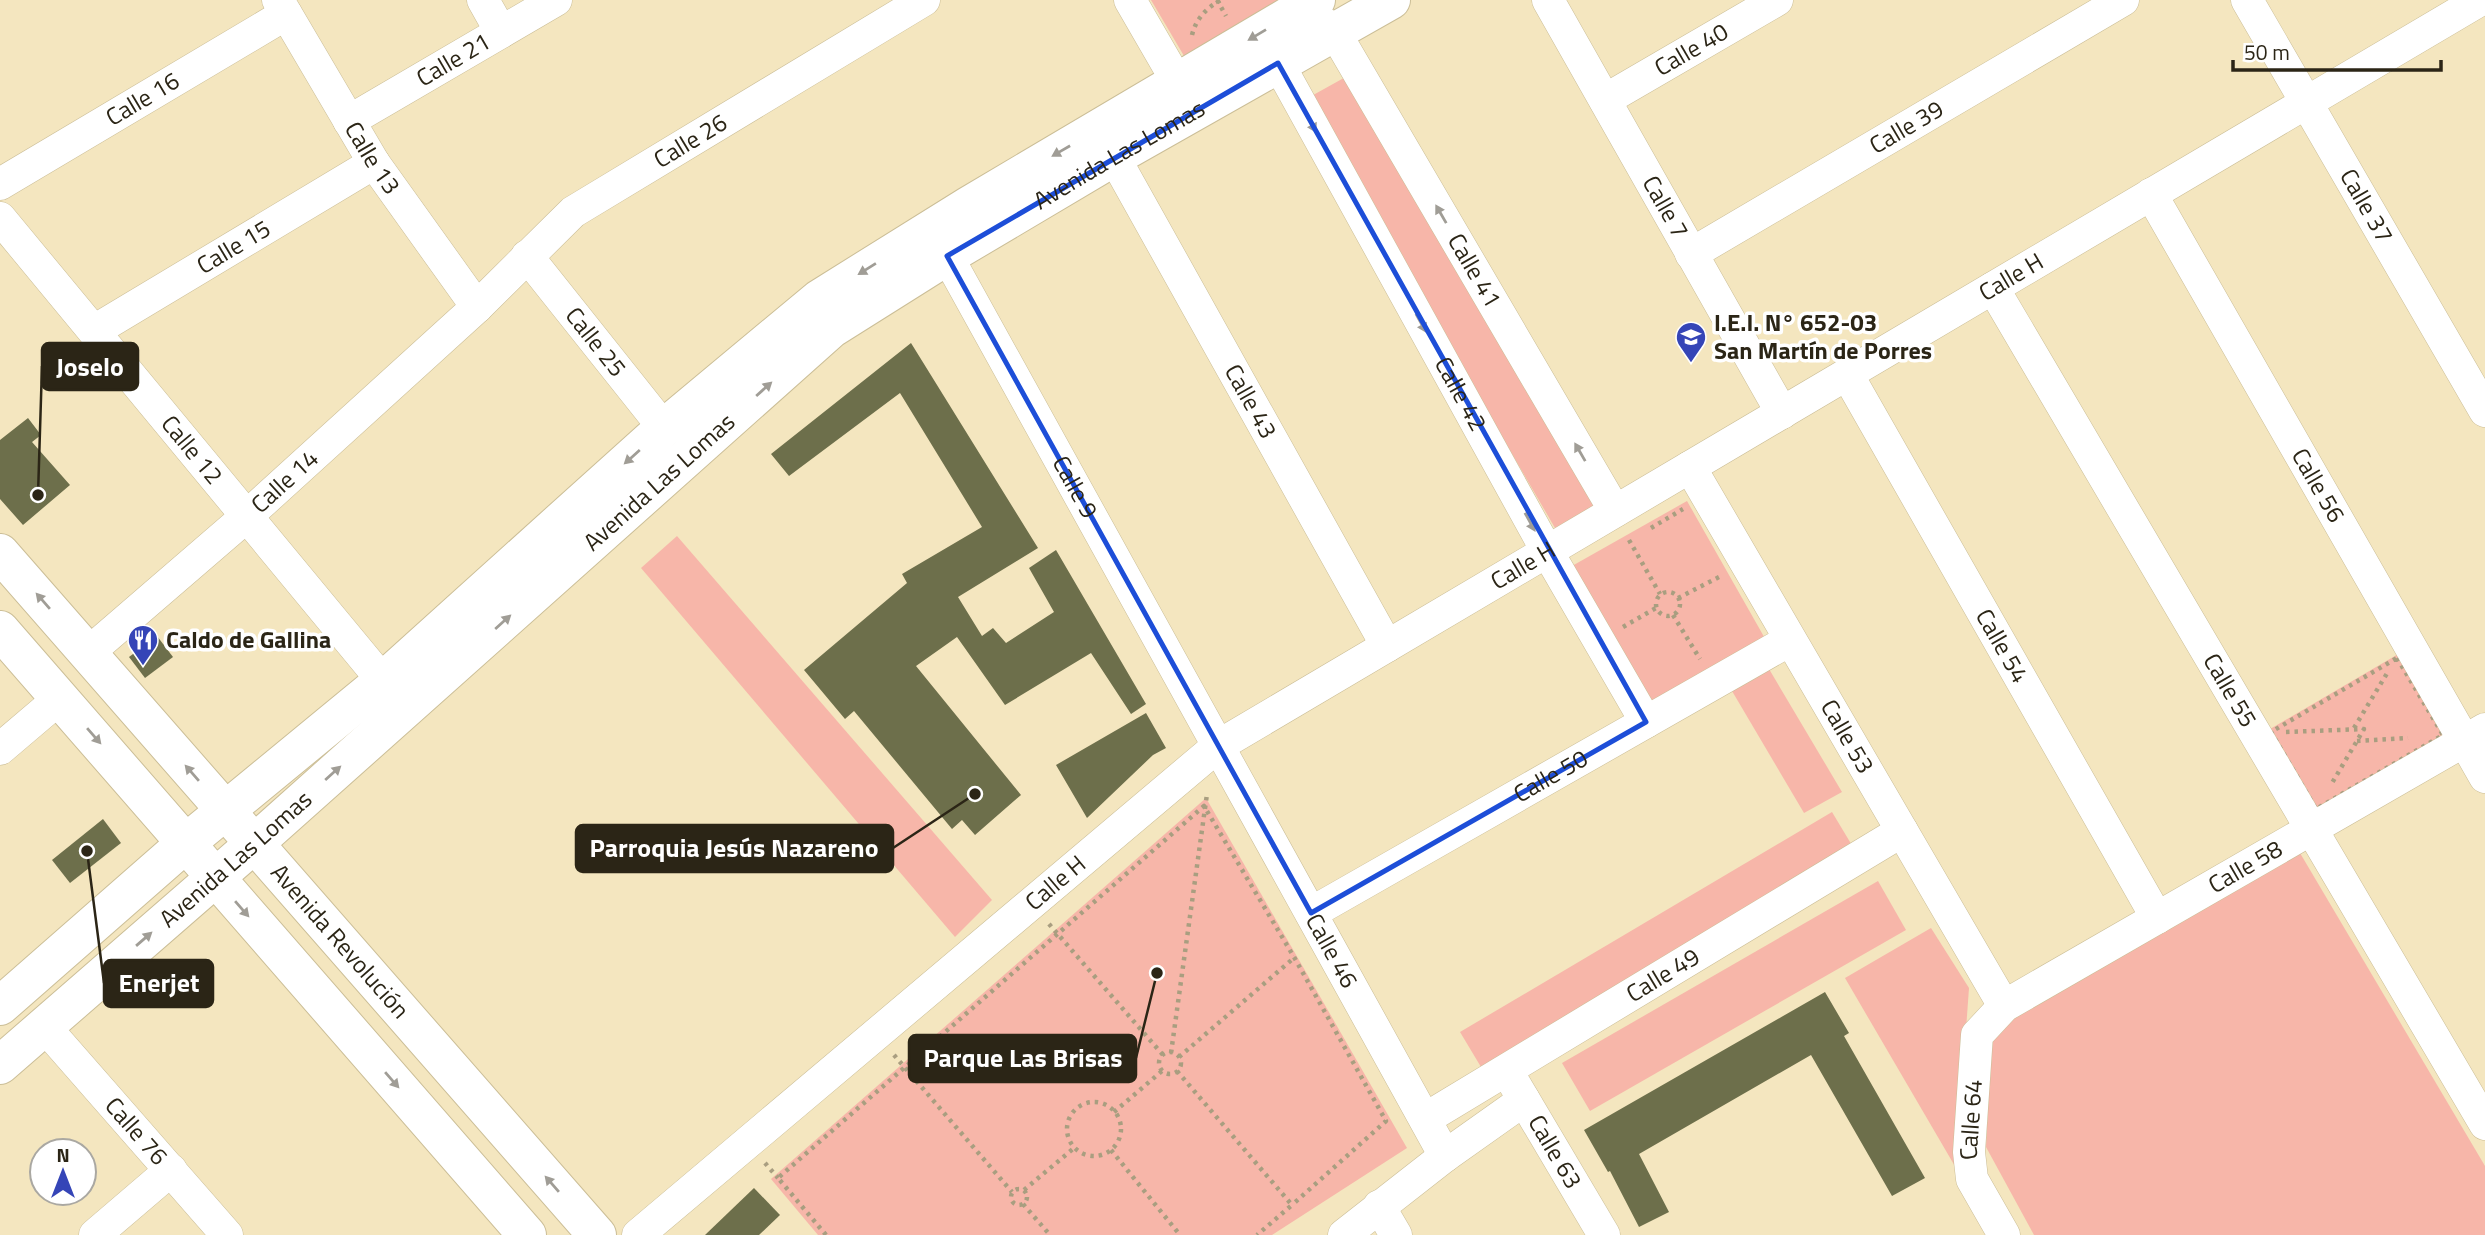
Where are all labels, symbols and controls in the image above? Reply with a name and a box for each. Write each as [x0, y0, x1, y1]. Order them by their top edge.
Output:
street label: Calle 40 [1647, 13, 1735, 85]
street label: Calle 21 [409, 23, 497, 95]
scale bar [2233, 28, 2441, 72]
one-way arrow [1248, 29, 1267, 41]
text: 50 m [2244, 36, 2290, 68]
street label: Calle 16 [98, 62, 186, 134]
street label: Avenida Las Lomas [1026, 90, 1211, 218]
street label: Calle 39 [1862, 91, 1950, 162]
street label: Calle 26 [646, 104, 734, 176]
street label: Calle 13 [336, 114, 410, 201]
one-way arrow [1305, 114, 1317, 133]
one-way arrow [1052, 145, 1071, 157]
street label: Calle 37 [2331, 162, 2403, 249]
street label: Calle 7 [1634, 169, 1698, 245]
one-way arrow [1435, 204, 1447, 223]
street label: Calle 15 [189, 210, 277, 282]
street label: Calle 41 [1439, 226, 1511, 314]
street label: Calle H [1971, 243, 2050, 310]
one-way arrow [857, 263, 877, 276]
street label: Calle 25 [557, 299, 635, 384]
place label: I.E.I. N° 652-03 San Martín de Porres [1714, 304, 1932, 368]
one-way arrow [1415, 313, 1427, 332]
school or university icon: I.E.I. N° 652-03 San Martín de Porres [1674, 320, 1708, 364]
callout: Joselo [42, 343, 138, 390]
text: Joselo [56, 347, 124, 386]
street label: Calle 42 [1426, 350, 1497, 437]
street label: Calle 43 [1216, 357, 1287, 445]
one-way arrow [755, 381, 772, 397]
street label: Avenida Las Lomas [575, 404, 743, 559]
street label: Calle 12 [153, 407, 232, 492]
street label: Calle 14 [242, 440, 326, 521]
street label: Calle 56 [2283, 441, 2355, 529]
one-way arrow [1574, 443, 1587, 462]
one-way arrow [623, 449, 641, 465]
street label: Calle 9 [1044, 449, 1108, 525]
one-way arrow [1525, 512, 1536, 532]
street label: Calle H [1483, 532, 1562, 598]
one-way arrow [36, 593, 51, 610]
street label: Calle 54 [1967, 602, 2038, 689]
one-way arrow [494, 614, 511, 630]
place label: Caldo de Gallina [166, 621, 331, 657]
restaurant icon: Caldo de Gallina [126, 623, 160, 667]
street label: Calle 55 [2195, 646, 2267, 734]
street label: Calle 53 [1812, 692, 1884, 780]
one-way arrow [86, 728, 101, 745]
street label: Calle 50 [1506, 740, 1594, 811]
one-way arrow [185, 765, 200, 782]
one-way arrow [324, 765, 342, 781]
street label: Avenida Las Lomas [151, 781, 320, 936]
callout: Parroquia Jesús Nazareno [576, 825, 893, 872]
text: Parroquia Jesús Nazareno [589, 828, 879, 867]
street label: Calle 58 [2201, 830, 2289, 902]
street label: Calle H [1017, 846, 1093, 919]
street label: Avenida Revolución [263, 855, 419, 1026]
one-way arrow [234, 900, 249, 917]
street label: Calle 46 [1297, 906, 1368, 994]
one-way arrow [135, 932, 152, 947]
street label: Calle 49 [1619, 938, 1706, 1011]
callout: Enerjet [104, 960, 213, 1007]
text: Enerjet [118, 963, 200, 1002]
callout: Parque Las Brisas [909, 1035, 1136, 1082]
text: Parque Las Brisas [923, 1038, 1123, 1077]
one-way arrow [384, 1071, 400, 1089]
street label: Calle 64 [1950, 1078, 1991, 1162]
street label: Calle 76 [97, 1089, 177, 1173]
street label: Calle 63 [1520, 1108, 1592, 1195]
north arrow [28, 1137, 98, 1207]
text: N [56, 1140, 70, 1169]
one-way arrow [545, 1175, 560, 1192]

